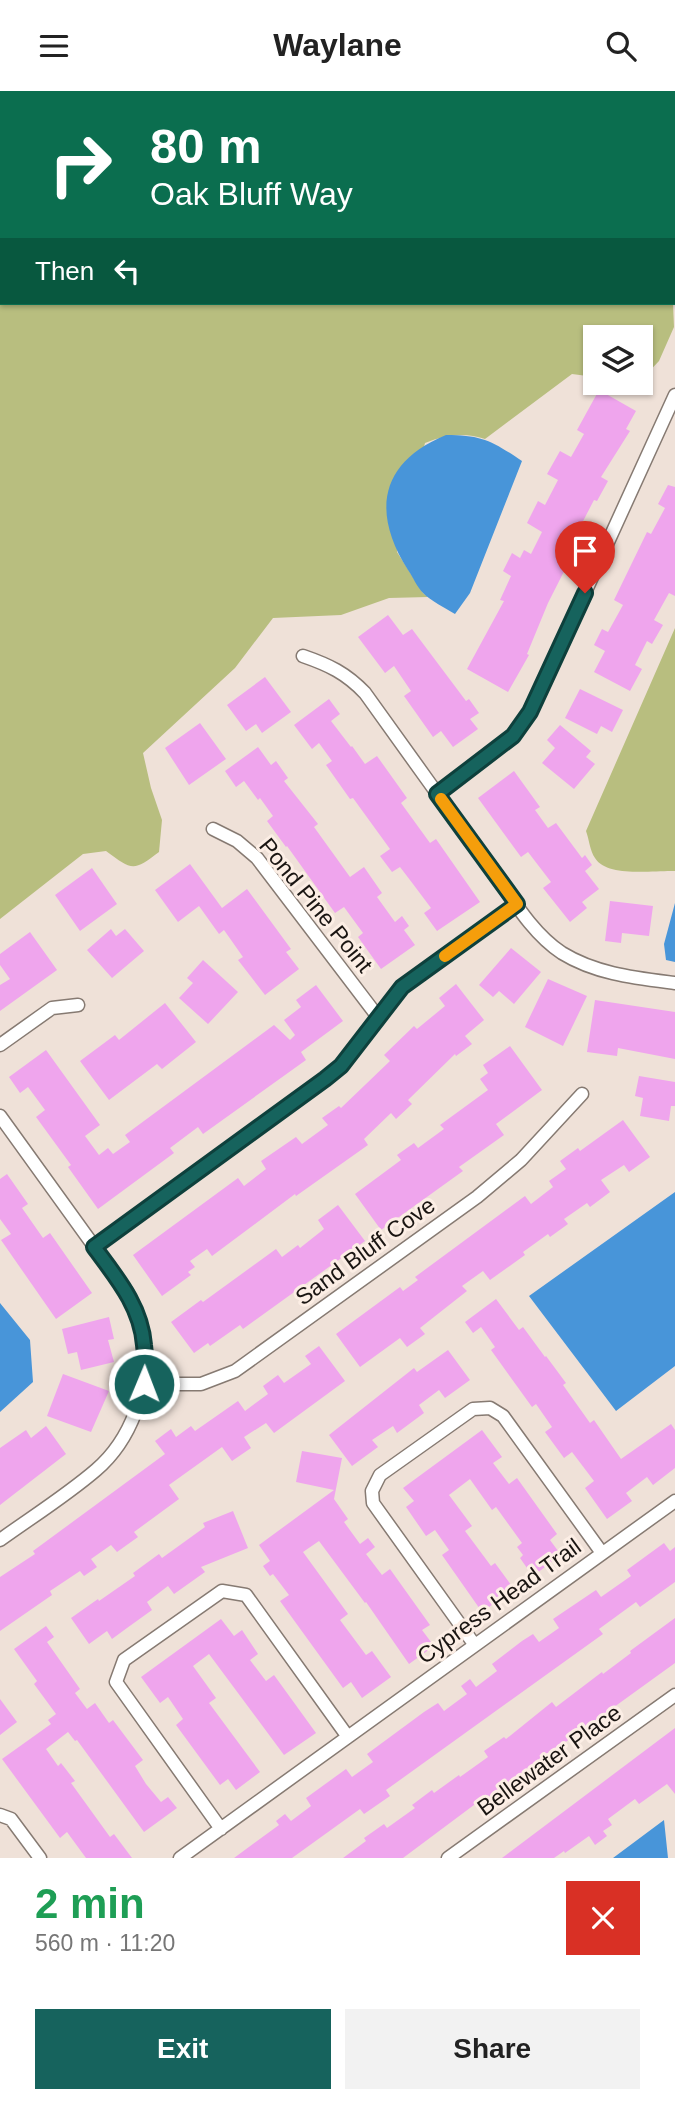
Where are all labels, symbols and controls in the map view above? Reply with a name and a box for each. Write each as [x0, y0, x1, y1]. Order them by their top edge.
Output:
icon: menu [35, 27, 73, 65]
text: Waylane [273, 27, 402, 63]
icon: search [602, 27, 640, 65]
icon: right [35, 119, 126, 210]
text: 80 m [150, 119, 262, 173]
text: Oak Bluff Way [150, 176, 353, 212]
icon: left [108, 252, 146, 290]
text: Then [35, 256, 94, 286]
map controls [583, 325, 653, 395]
button: layers [583, 325, 653, 395]
pin [555, 521, 615, 593]
icon: arrive [566, 532, 604, 570]
street label: Pond Pine Point [254, 833, 378, 978]
street label: Sand Bluff Cove [290, 1192, 440, 1310]
position arrow [107, 1347, 181, 1421]
street label: Cypress Head Trail [412, 1533, 586, 1669]
street label: Bellewater Place [472, 1699, 626, 1821]
text: 2 min [35, 1880, 145, 1927]
button: close [566, 1881, 640, 1955]
text: 560 m · 11:20 [35, 1930, 175, 1956]
button: Exit [35, 2009, 331, 2089]
button: Share [345, 2009, 640, 2089]

